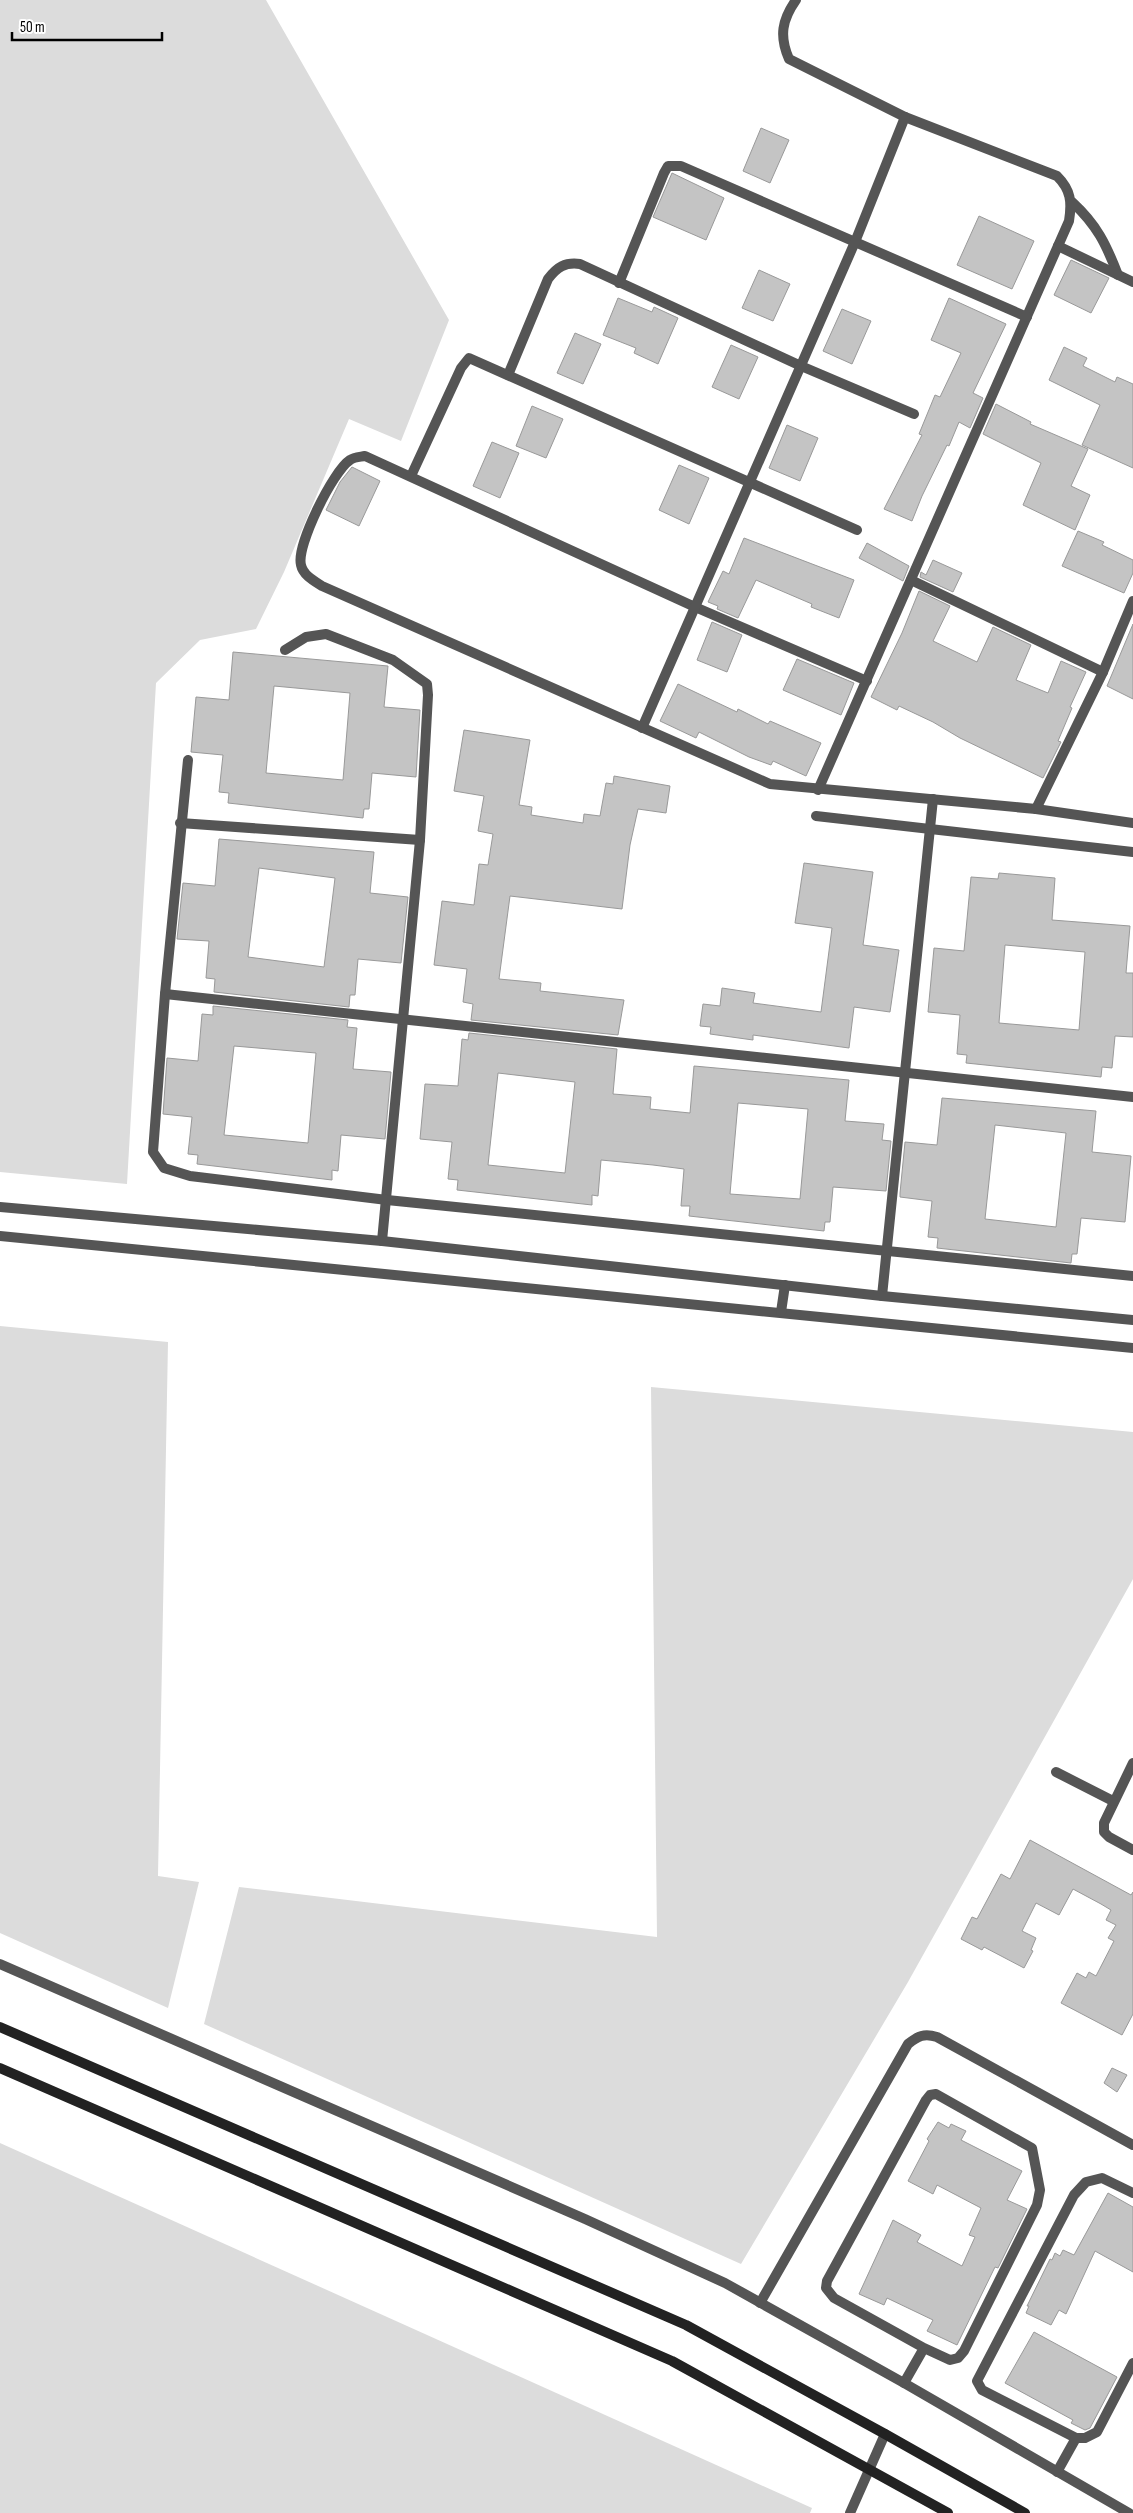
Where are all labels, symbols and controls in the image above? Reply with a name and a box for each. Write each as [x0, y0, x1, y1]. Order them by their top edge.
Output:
scale bar [12, 10, 162, 42]
text: 50 m [20, 18, 45, 37]

